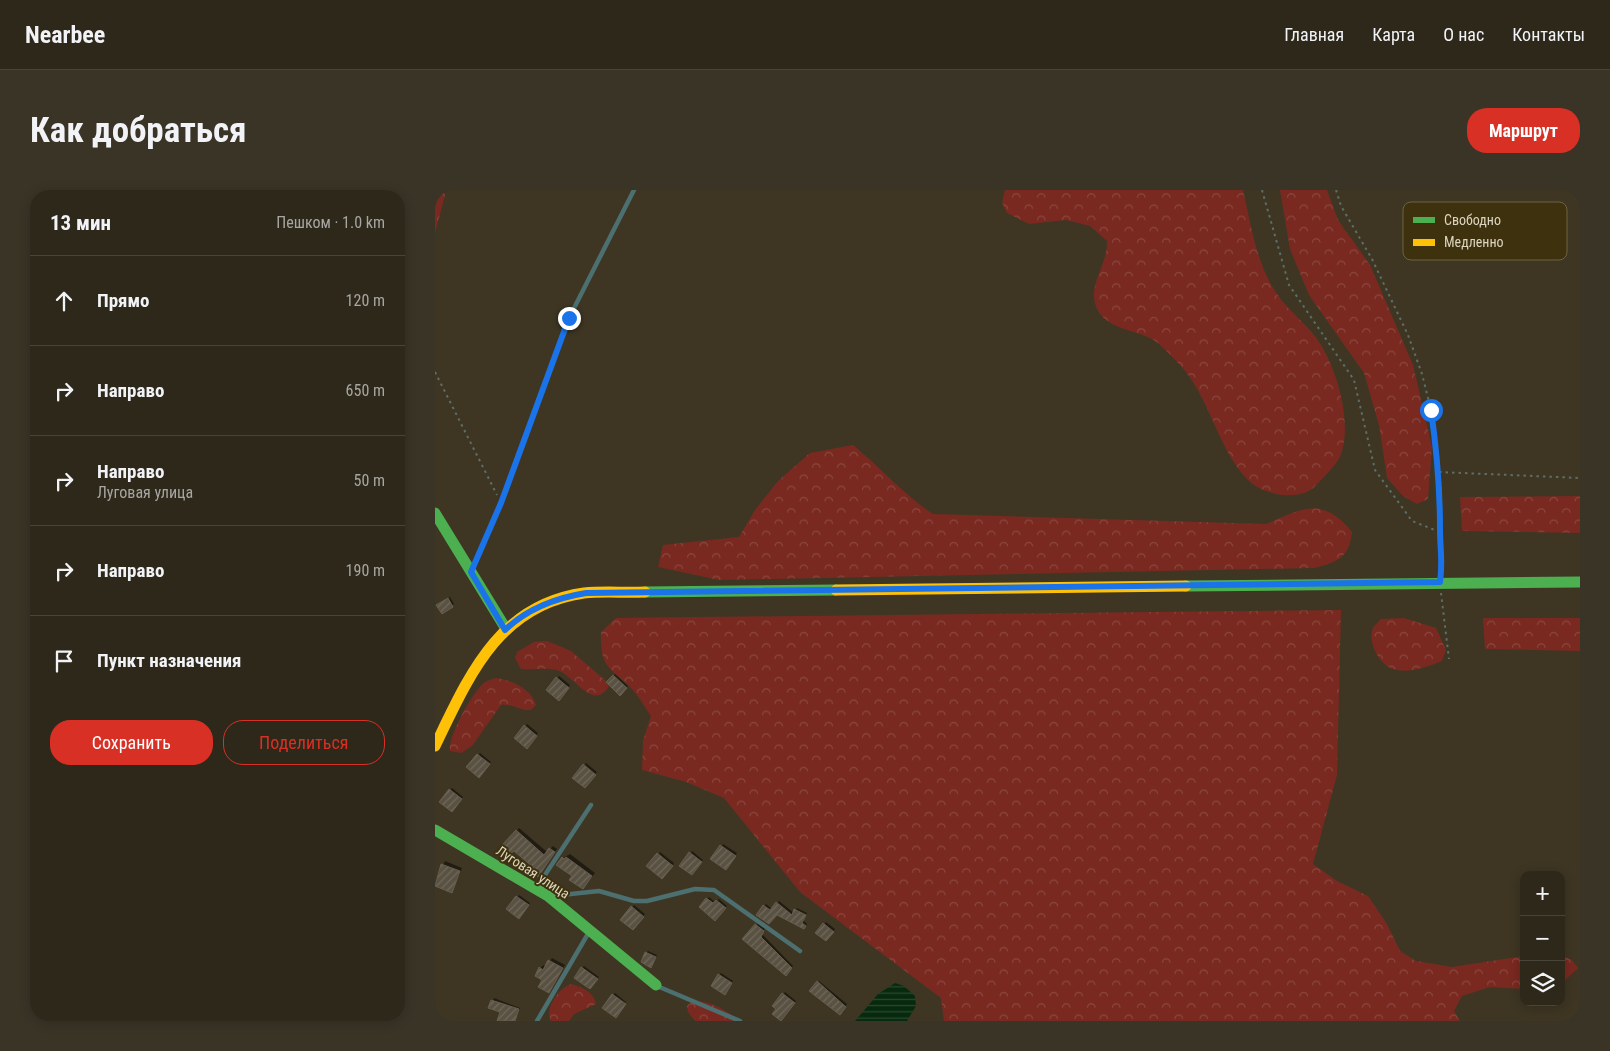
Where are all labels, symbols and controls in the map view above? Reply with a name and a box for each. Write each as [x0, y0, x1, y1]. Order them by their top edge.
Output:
text: Nearbee [25, 21, 105, 49]
text: Главная [1284, 24, 1344, 45]
text: Карта [1372, 24, 1415, 45]
text: О нас [1443, 24, 1484, 45]
text: Контакты [1512, 24, 1585, 45]
button: Маршрут [1467, 108, 1580, 153]
text: Как добраться [30, 110, 246, 151]
legend [1403, 202, 1567, 260]
text: 13 мин [50, 211, 111, 235]
text: Свободно [1444, 212, 1501, 228]
text: Пешком · 1.0 km [276, 213, 385, 232]
text: Медленно [1444, 234, 1504, 250]
icon: ahead [50, 287, 78, 315]
text: Прямо [97, 289, 150, 312]
text: 120 m [346, 291, 385, 310]
route end [558, 307, 581, 330]
icon: right [50, 377, 78, 405]
text: Направо [97, 379, 164, 402]
text: 650 m [346, 381, 385, 400]
route start [1420, 399, 1443, 422]
text: Направо [97, 460, 164, 483]
icon: right [50, 467, 78, 495]
text: 50 m [353, 471, 385, 490]
text: Луговая улица [97, 483, 193, 502]
icon: right [50, 557, 78, 585]
text: Направо [97, 559, 164, 582]
text: 190 m [346, 561, 385, 580]
icon: arrive [50, 647, 78, 675]
text: Пункт назначения [97, 649, 241, 672]
button: Сохранить [50, 720, 213, 765]
button: Поделиться [223, 720, 385, 765]
street label: Луговая улица [493, 842, 573, 902]
map controls [1520, 871, 1565, 1006]
button: + [1520, 871, 1565, 916]
button: − [1520, 916, 1565, 961]
button: layers [1520, 961, 1565, 1006]

